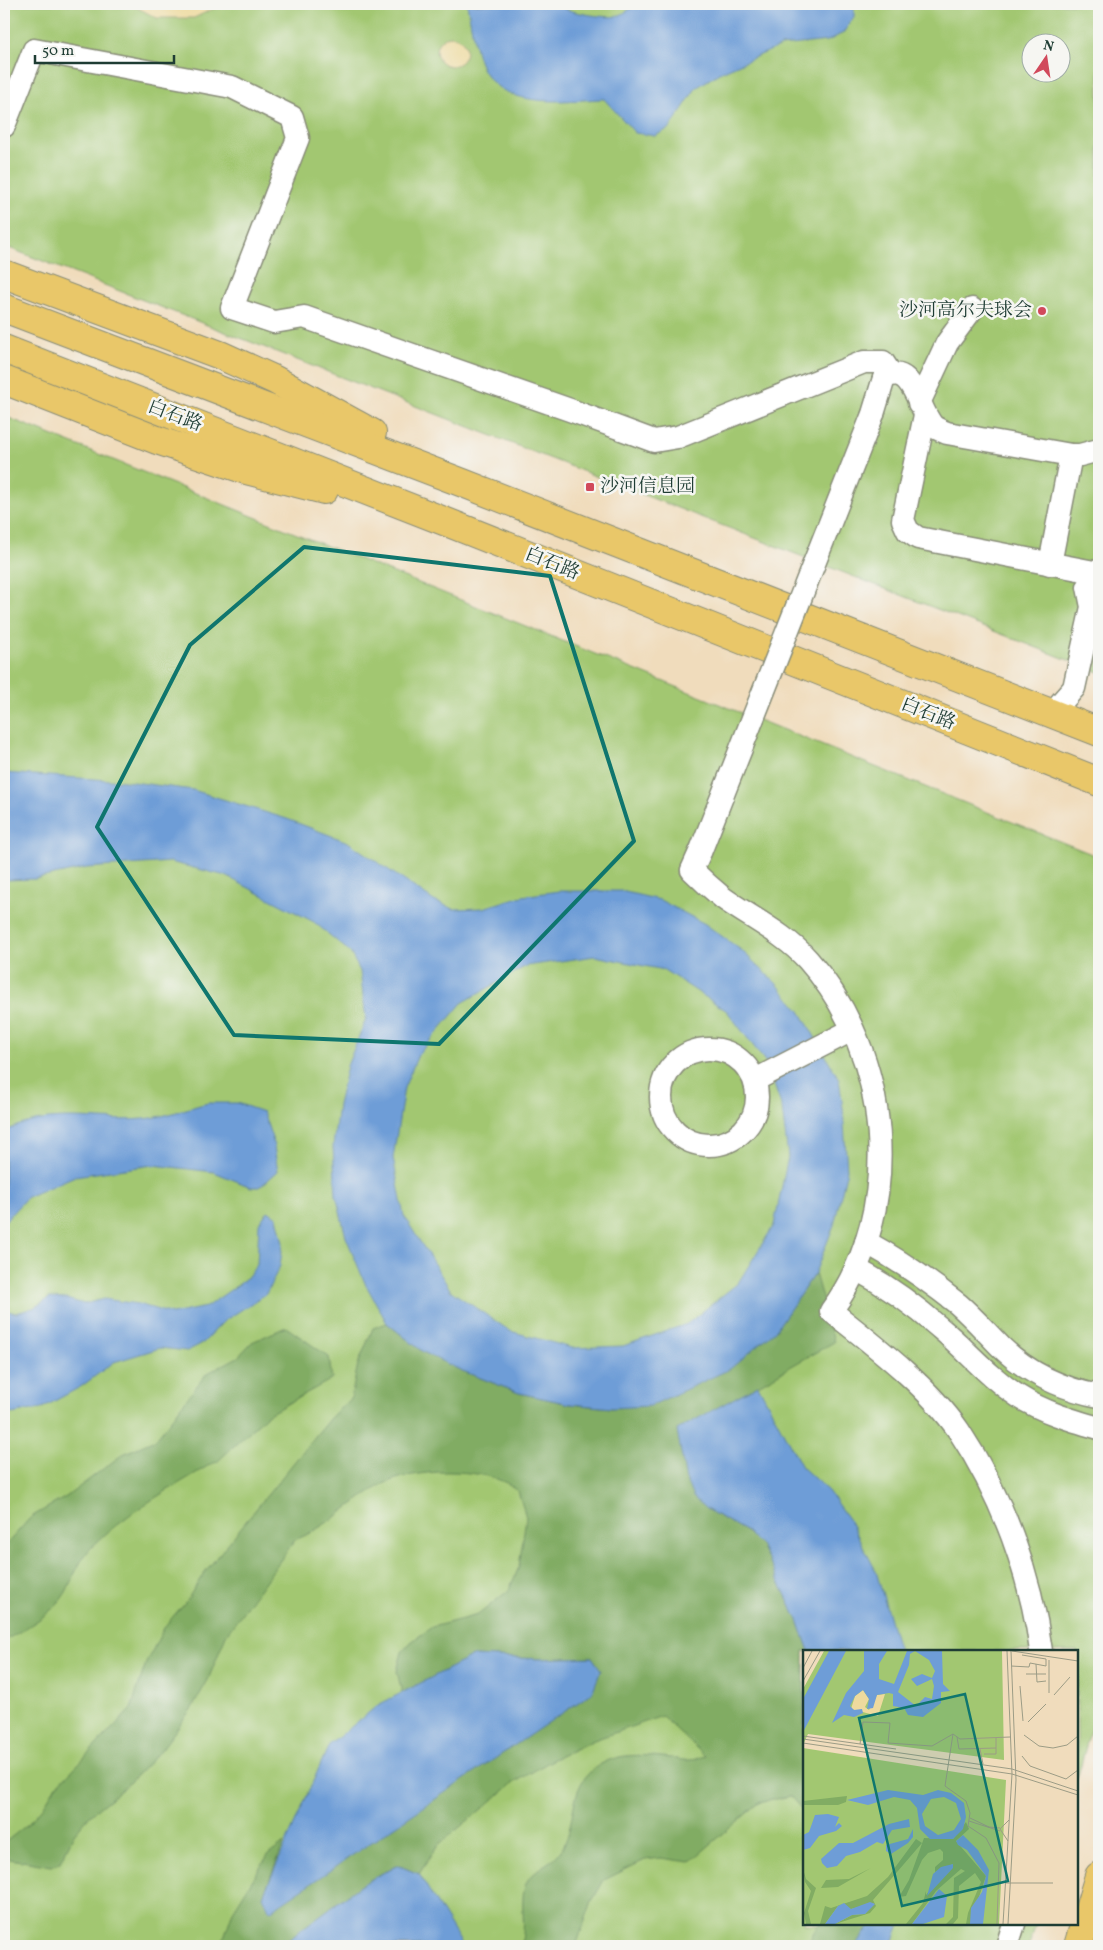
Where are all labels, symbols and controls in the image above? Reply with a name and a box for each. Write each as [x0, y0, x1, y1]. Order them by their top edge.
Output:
scale bar [35, 32, 174, 64]
north arrow [1020, 32, 1070, 82]
text: N [1041, 36, 1056, 57]
text: 50 m [42, 41, 74, 62]
place label: 沙河高尔夫球会 [899, 298, 1032, 324]
marker: 沙河高尔夫球会 [1036, 305, 1048, 317]
street label: 白石路 [144, 394, 206, 438]
place label: 沙河信息园 [600, 474, 695, 500]
marker: 沙河信息园 [584, 481, 596, 493]
street label: 白石路 [521, 541, 583, 587]
street label: 白石路 [897, 691, 959, 737]
inset map [803, 1650, 1078, 1925]

